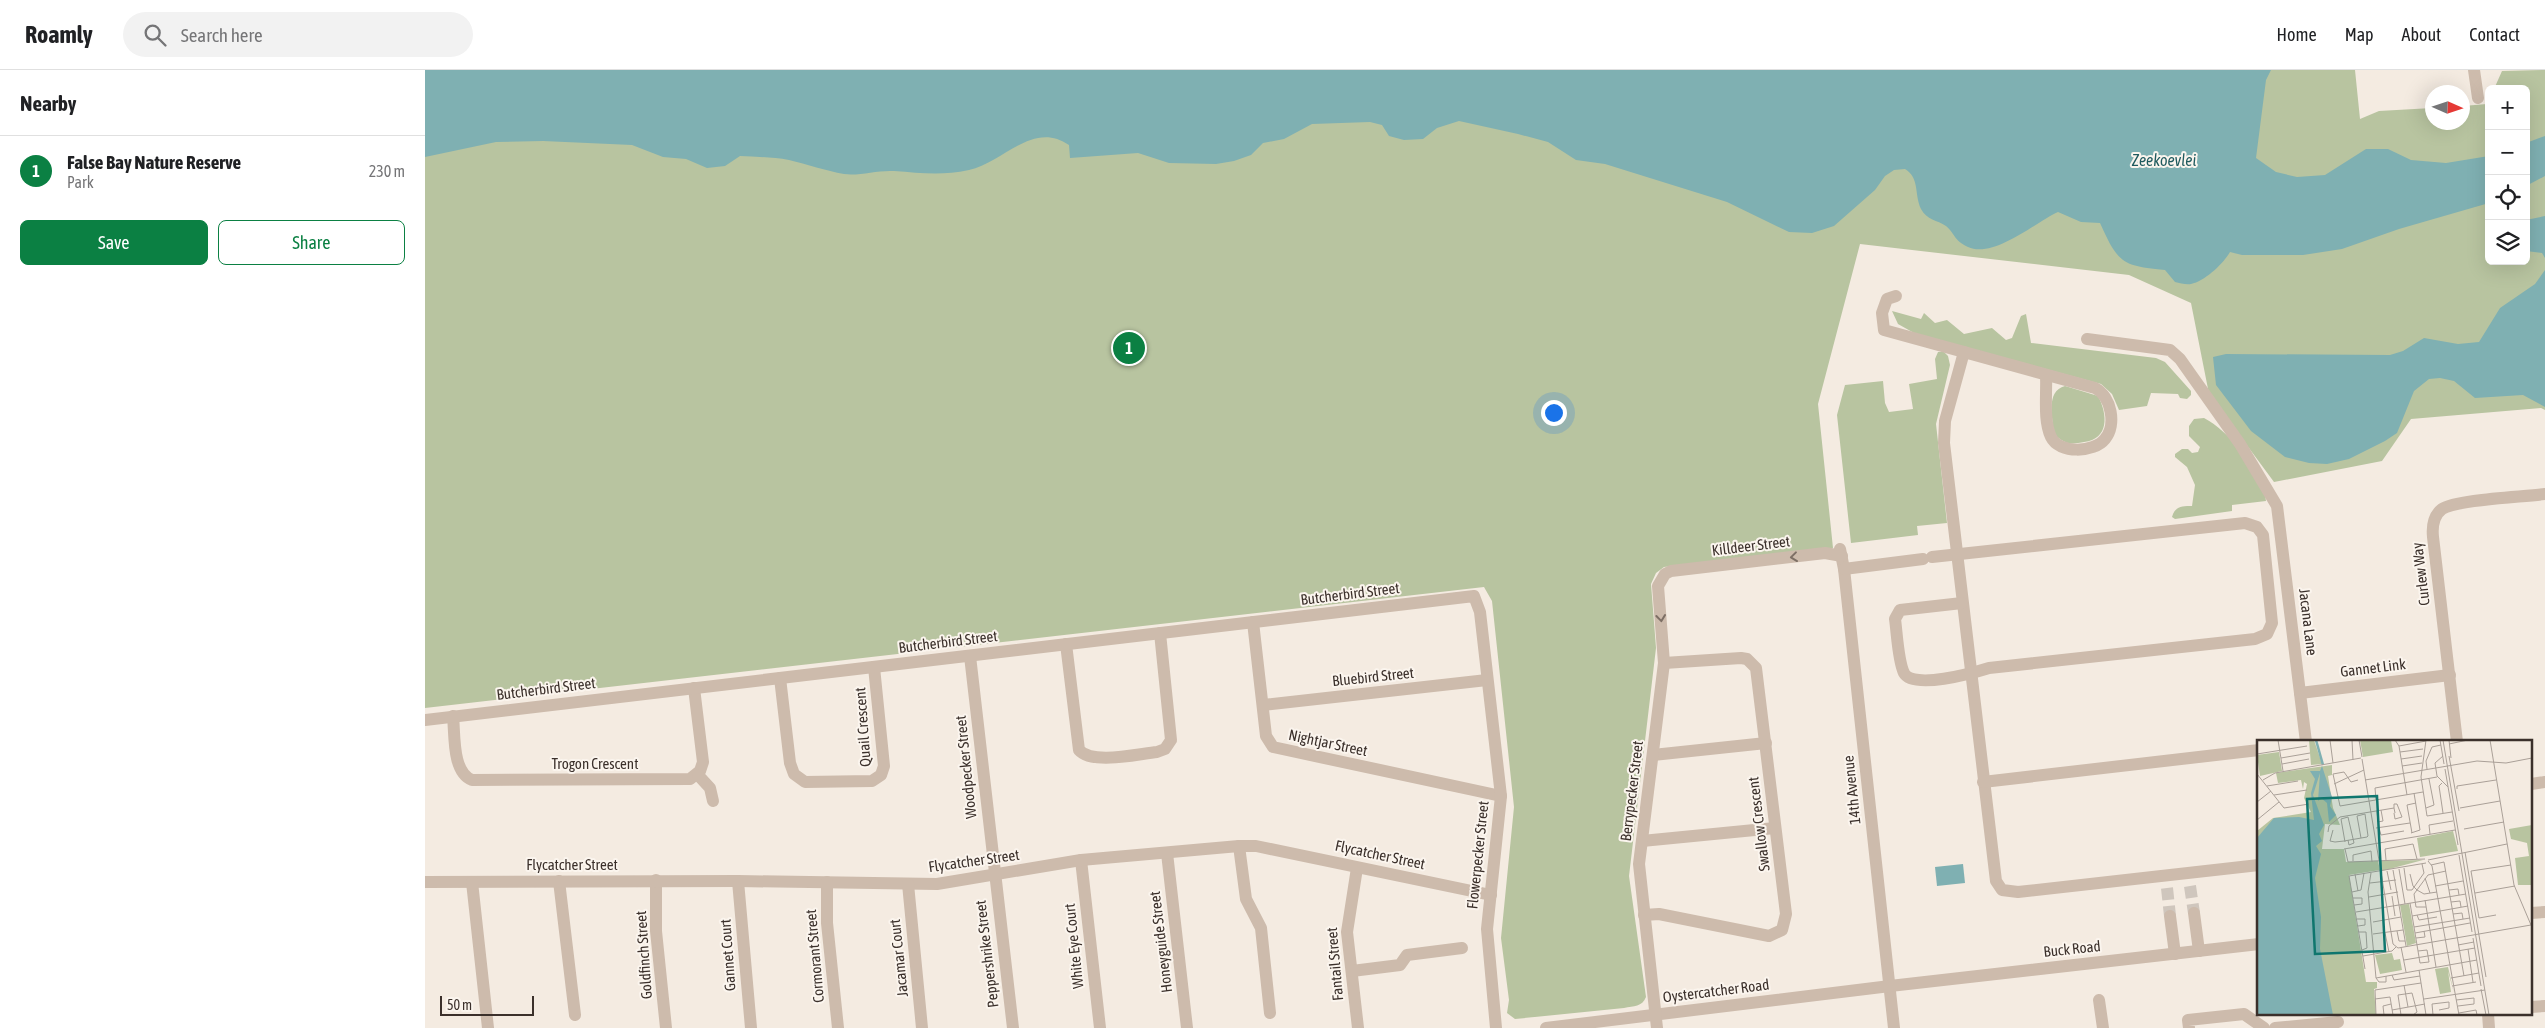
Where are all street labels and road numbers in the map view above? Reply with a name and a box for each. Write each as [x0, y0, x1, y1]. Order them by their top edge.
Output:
street label: Killdeer Street [1711, 532, 1791, 559]
street label: Curlew Way [2408, 542, 2433, 607]
street label: Butcherbird Street [1299, 579, 1400, 608]
street label: Jacana Lane [2296, 587, 2321, 657]
street label: Butcherbird Street [897, 627, 998, 656]
street label: Gannet Link [2339, 655, 2407, 680]
street label: Bluebird Street [1331, 664, 1415, 689]
street label: Butcherbird Street [495, 674, 596, 703]
street label: Quail Crescent [851, 687, 874, 767]
street label: Woodpecker Street [952, 715, 979, 819]
street label: Nightjar Street [1287, 726, 1369, 759]
street label: Berrypecker Street [1617, 740, 1646, 842]
street label: Trogon Crescent [552, 755, 638, 772]
street label: 14th Avenue [1839, 755, 1864, 825]
street label: Swallow Crescent [1744, 776, 1773, 872]
street label: Flowerpecker Street [1463, 800, 1492, 910]
street label: Flycatcher Street [1334, 837, 1427, 872]
street label: Flycatcher Street [927, 846, 1020, 875]
street label: Flycatcher Street [526, 856, 618, 873]
street label: Honeyguide Street [1146, 890, 1175, 994]
street label: Peppershrike Street [971, 899, 1002, 1009]
street label: White Eye Court [1061, 903, 1086, 989]
street label: Cormorant Street [802, 909, 827, 1003]
street label: Goldfinch Street [632, 910, 655, 1000]
street label: Gannet Court [716, 918, 739, 992]
street label: Jacamar Court [886, 918, 911, 998]
street label: Fantail Street [1323, 927, 1346, 1001]
street label: Buck Road [2043, 937, 2101, 960]
street label: Oystercatcher Road [1662, 976, 1770, 1005]

